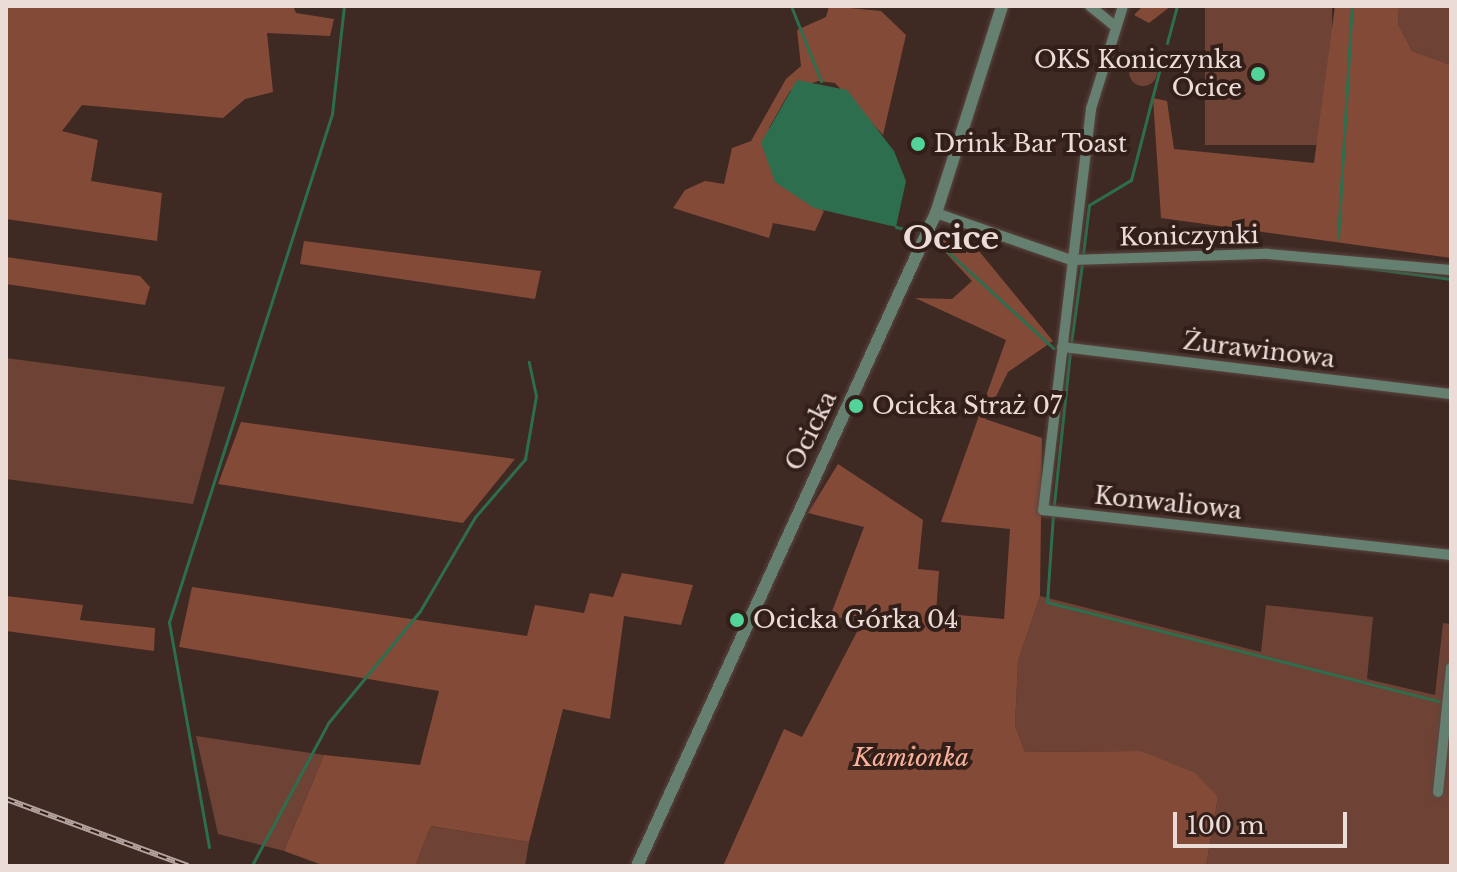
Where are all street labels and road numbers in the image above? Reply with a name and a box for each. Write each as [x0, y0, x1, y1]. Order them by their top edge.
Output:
street label: Koniczynki [1119, 220, 1259, 252]
street label: Żurawinowa [1182, 326, 1336, 374]
street label: Ocicka [779, 387, 843, 475]
street label: Konwaliowa [1093, 481, 1243, 525]

